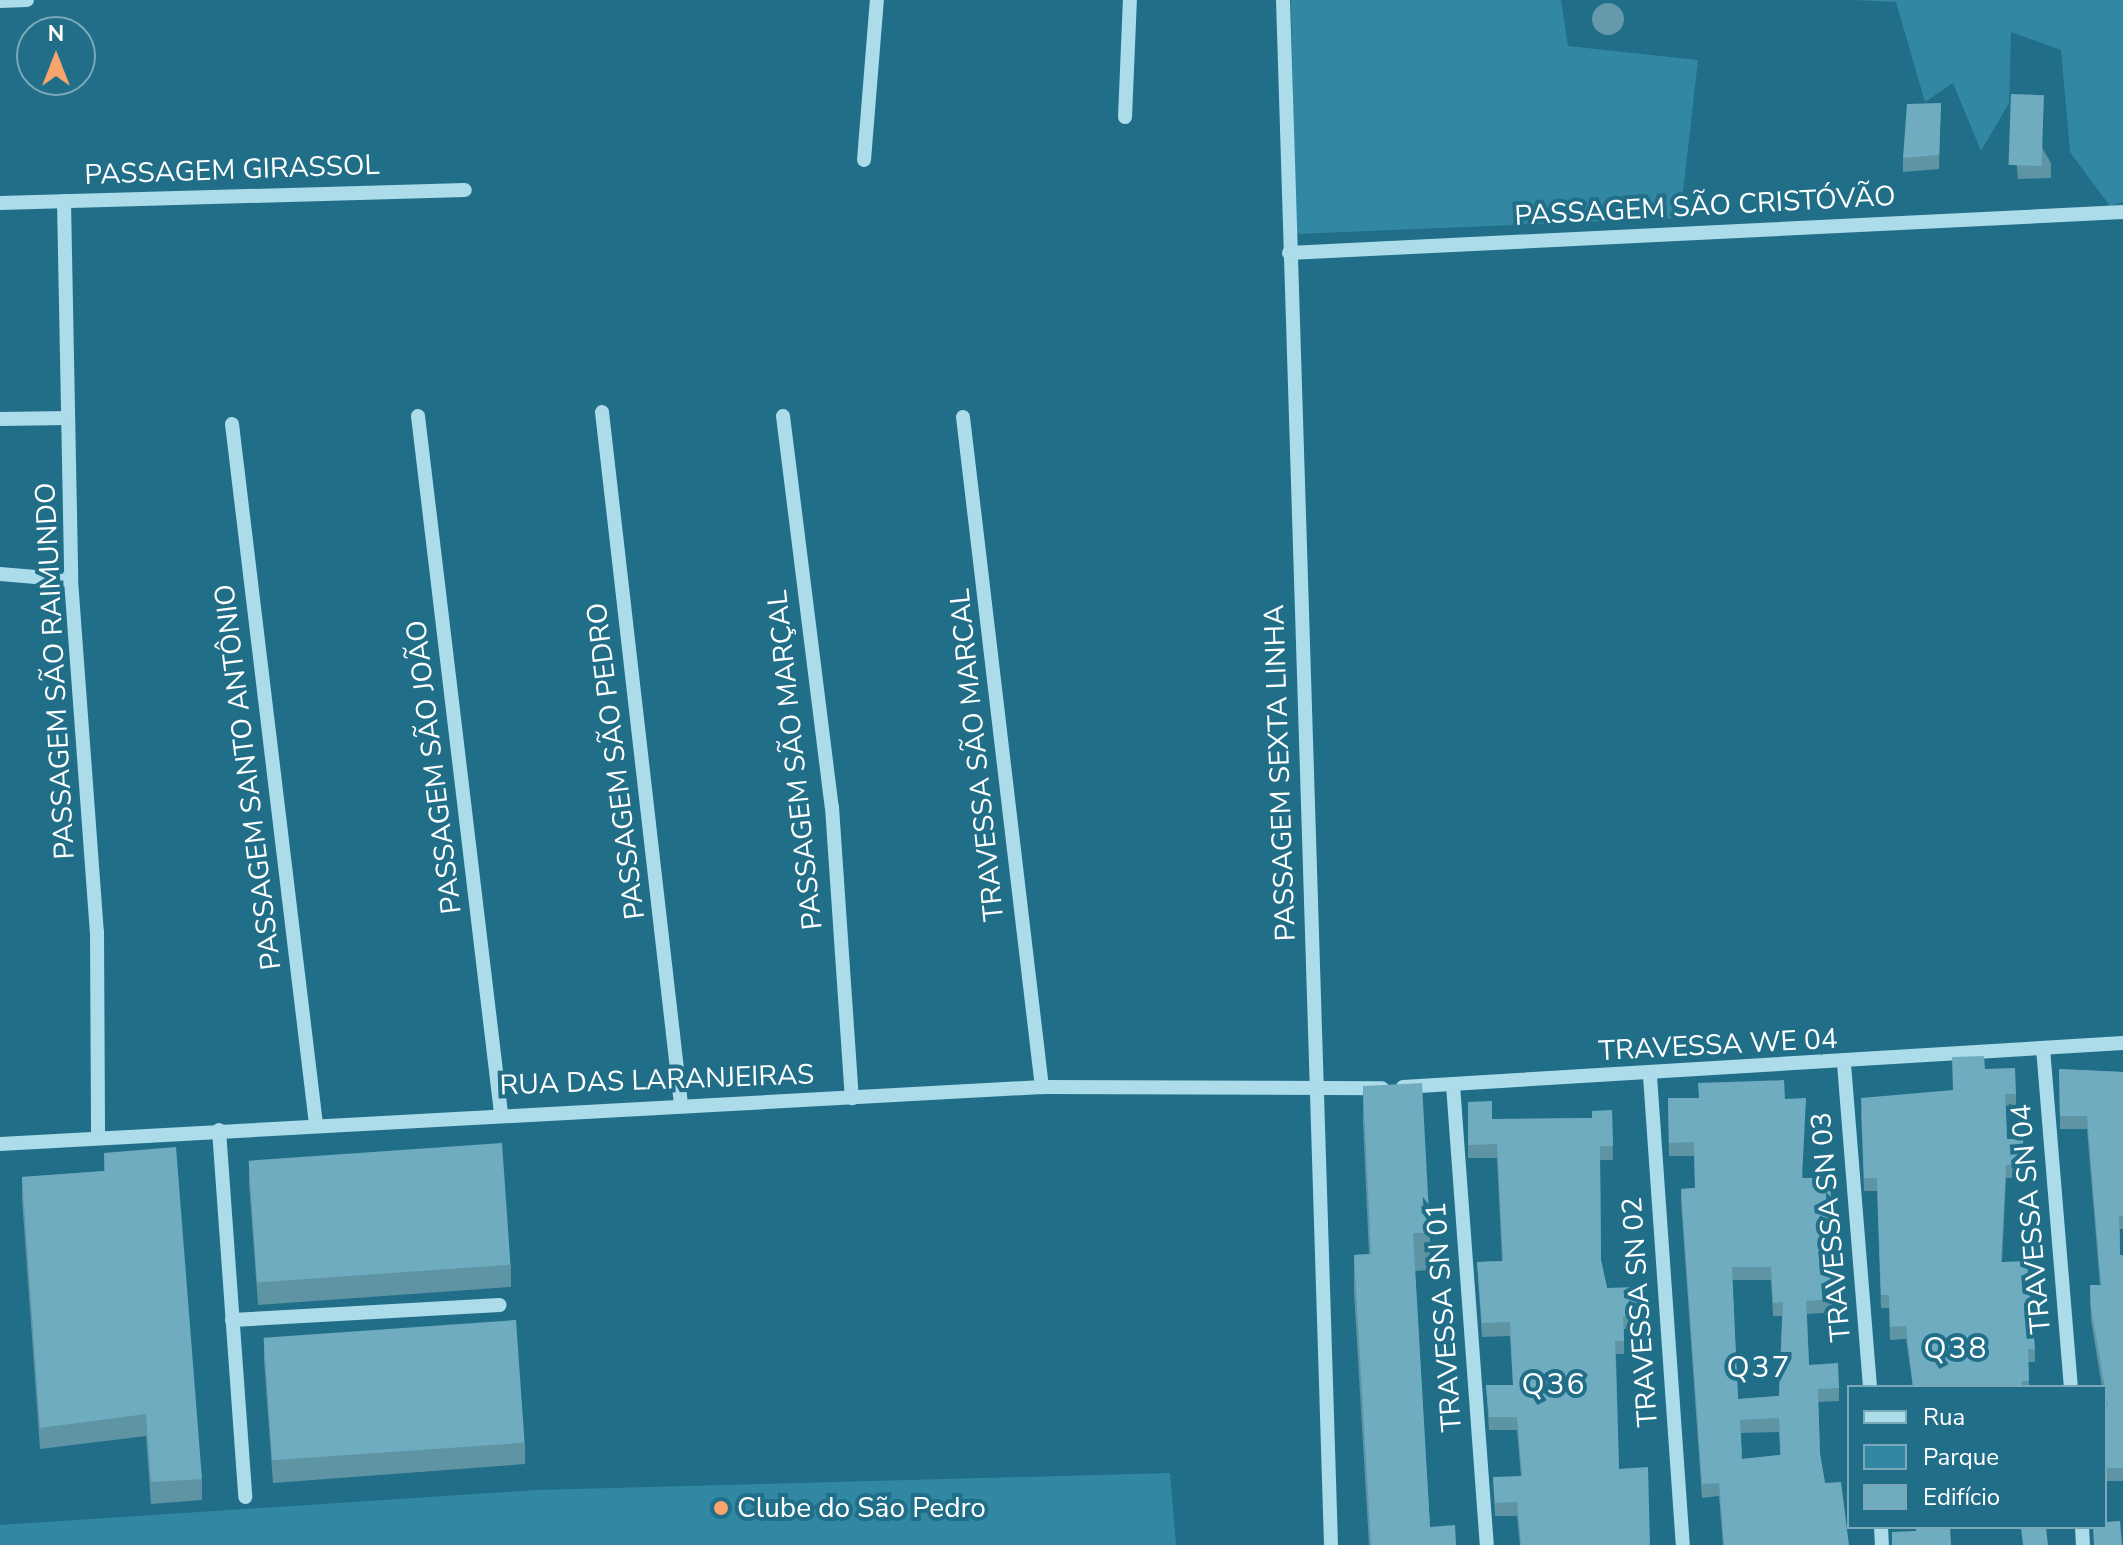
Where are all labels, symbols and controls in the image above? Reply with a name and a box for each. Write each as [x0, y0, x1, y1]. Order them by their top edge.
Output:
north arrow [16, 16, 96, 96]
text: N [48, 19, 64, 49]
street label: PASSAGEM GIRASSOL [84, 148, 380, 192]
street label: PASSAGEM SÃO CRISTÓVÃO [1514, 179, 1896, 233]
street label: PASSAGEM SÃO RAIMUNDO [28, 482, 82, 860]
street label: PASSAGEM SANTO ANTÔNIO [208, 582, 288, 972]
street label: TRAVESSA SÃO MARCAL [943, 587, 1011, 923]
street label: PASSAGEM SÃO MARÇAL [760, 589, 830, 931]
street label: PASSAGEM SÃO PEDRO [580, 601, 652, 921]
street label: PASSAGEM SEXTA LINHA [1257, 604, 1303, 942]
street label: PASSAGEM SÃO JOÃO [399, 618, 469, 916]
street label: TRAVESSA WE 04 [1598, 1022, 1838, 1068]
street label: RUA DAS LARANJEIRAS [499, 1058, 815, 1102]
street label: TRAVESSA SN 04 [2004, 1103, 2058, 1335]
street label: TRAVESSA SN 03 [1804, 1111, 1858, 1343]
street label: TRAVESSA SN 02 [1615, 1196, 1665, 1428]
street label: TRAVESSA SN 01 [1419, 1201, 1469, 1433]
district label: Q38 [1923, 1331, 1989, 1367]
district label: Q37 [1726, 1350, 1792, 1386]
district label: Q36 [1521, 1367, 1587, 1403]
legend [1847, 1385, 2107, 1529]
text: Rua [1923, 1401, 1965, 1433]
text: Parque [1923, 1441, 1999, 1473]
text: Edifício [1923, 1481, 2000, 1513]
place label: Clube do São Pedro [737, 1491, 986, 1525]
marker: Clube do São Pedro [712, 1499, 730, 1517]

